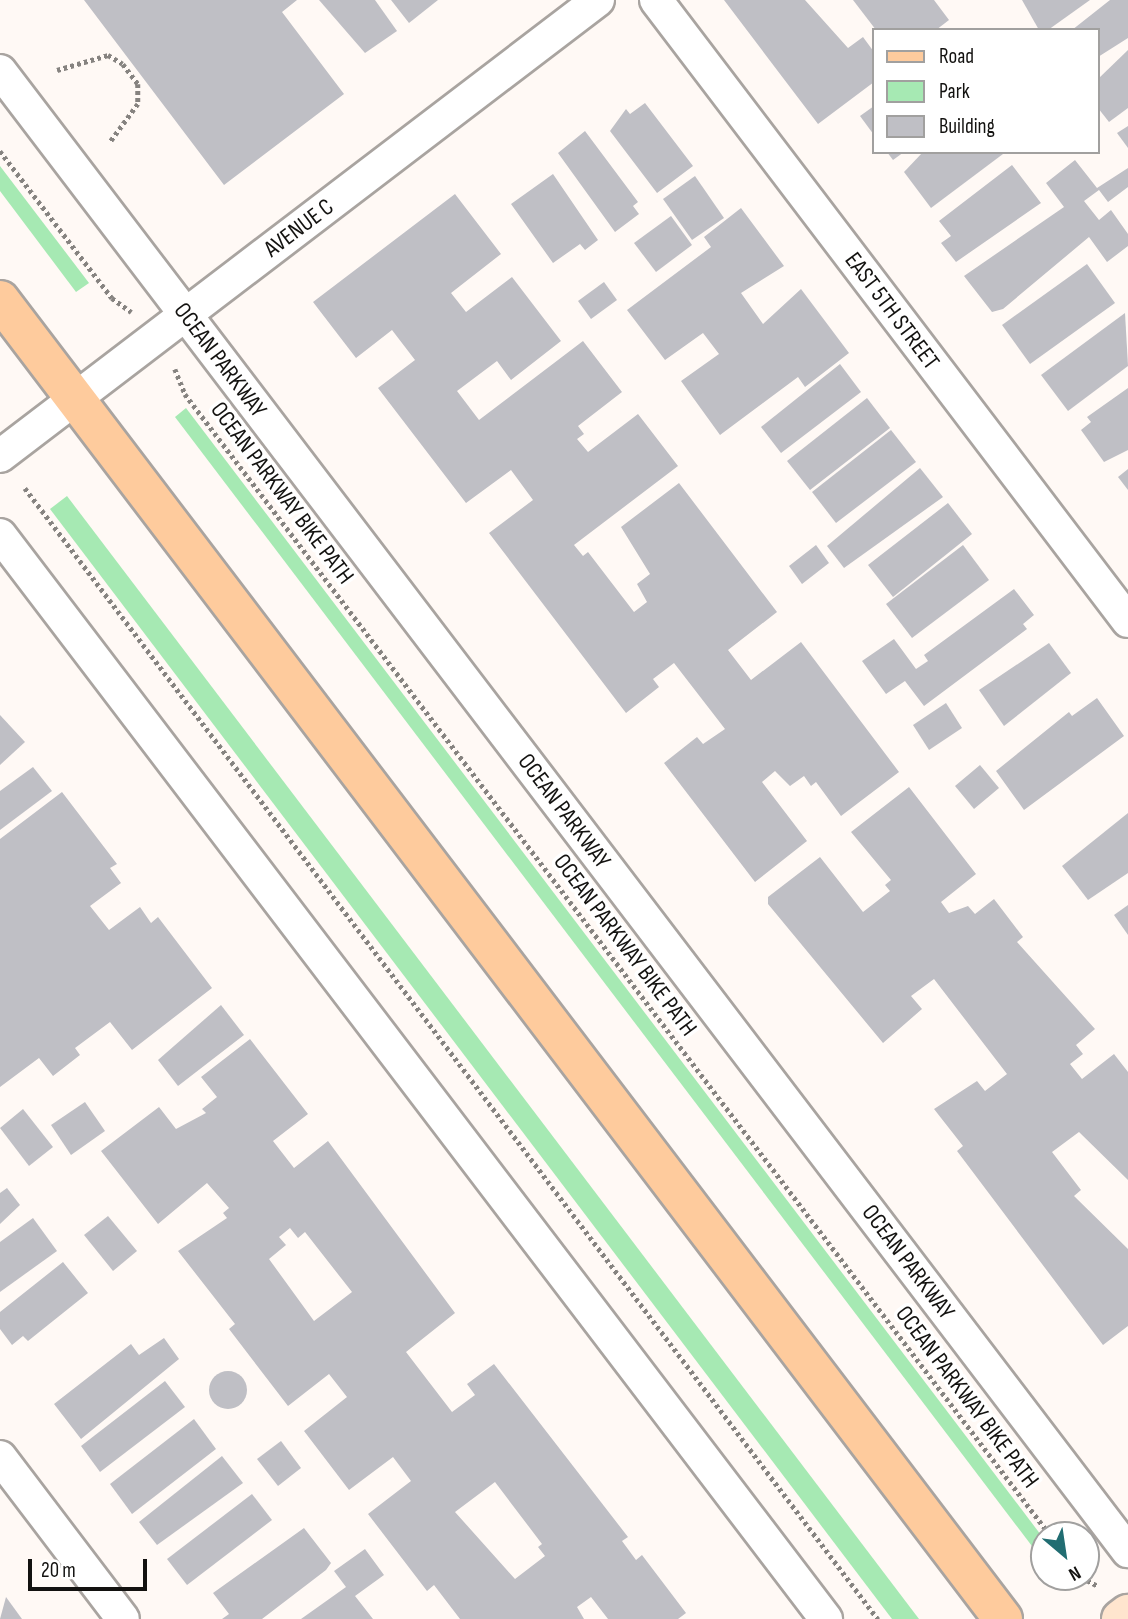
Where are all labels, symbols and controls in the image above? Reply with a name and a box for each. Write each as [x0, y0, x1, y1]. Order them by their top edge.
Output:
legend [872, 28, 1100, 154]
text: Road [939, 44, 974, 69]
text: Park [939, 79, 970, 104]
text: Building [939, 114, 995, 139]
street label: AVENUE C [258, 193, 340, 263]
street label: EAST 5TH STREET [839, 247, 945, 375]
street label: OCEAN PARKWAY [168, 297, 272, 423]
street label: OCEAN PARKWAY BIKE PATH [204, 396, 360, 590]
street label: OCEAN PARKWAY [512, 748, 616, 874]
street label: OCEAN PARKWAY BIKE PATH [547, 848, 703, 1042]
street label: OCEAN PARKWAY [856, 1199, 960, 1325]
street label: OCEAN PARKWAY BIKE PATH [889, 1300, 1045, 1494]
north arrow [1030, 1521, 1100, 1591]
scale bar [32, 1546, 150, 1590]
text: 20 m [41, 1558, 76, 1583]
text: N [1064, 1561, 1084, 1586]

